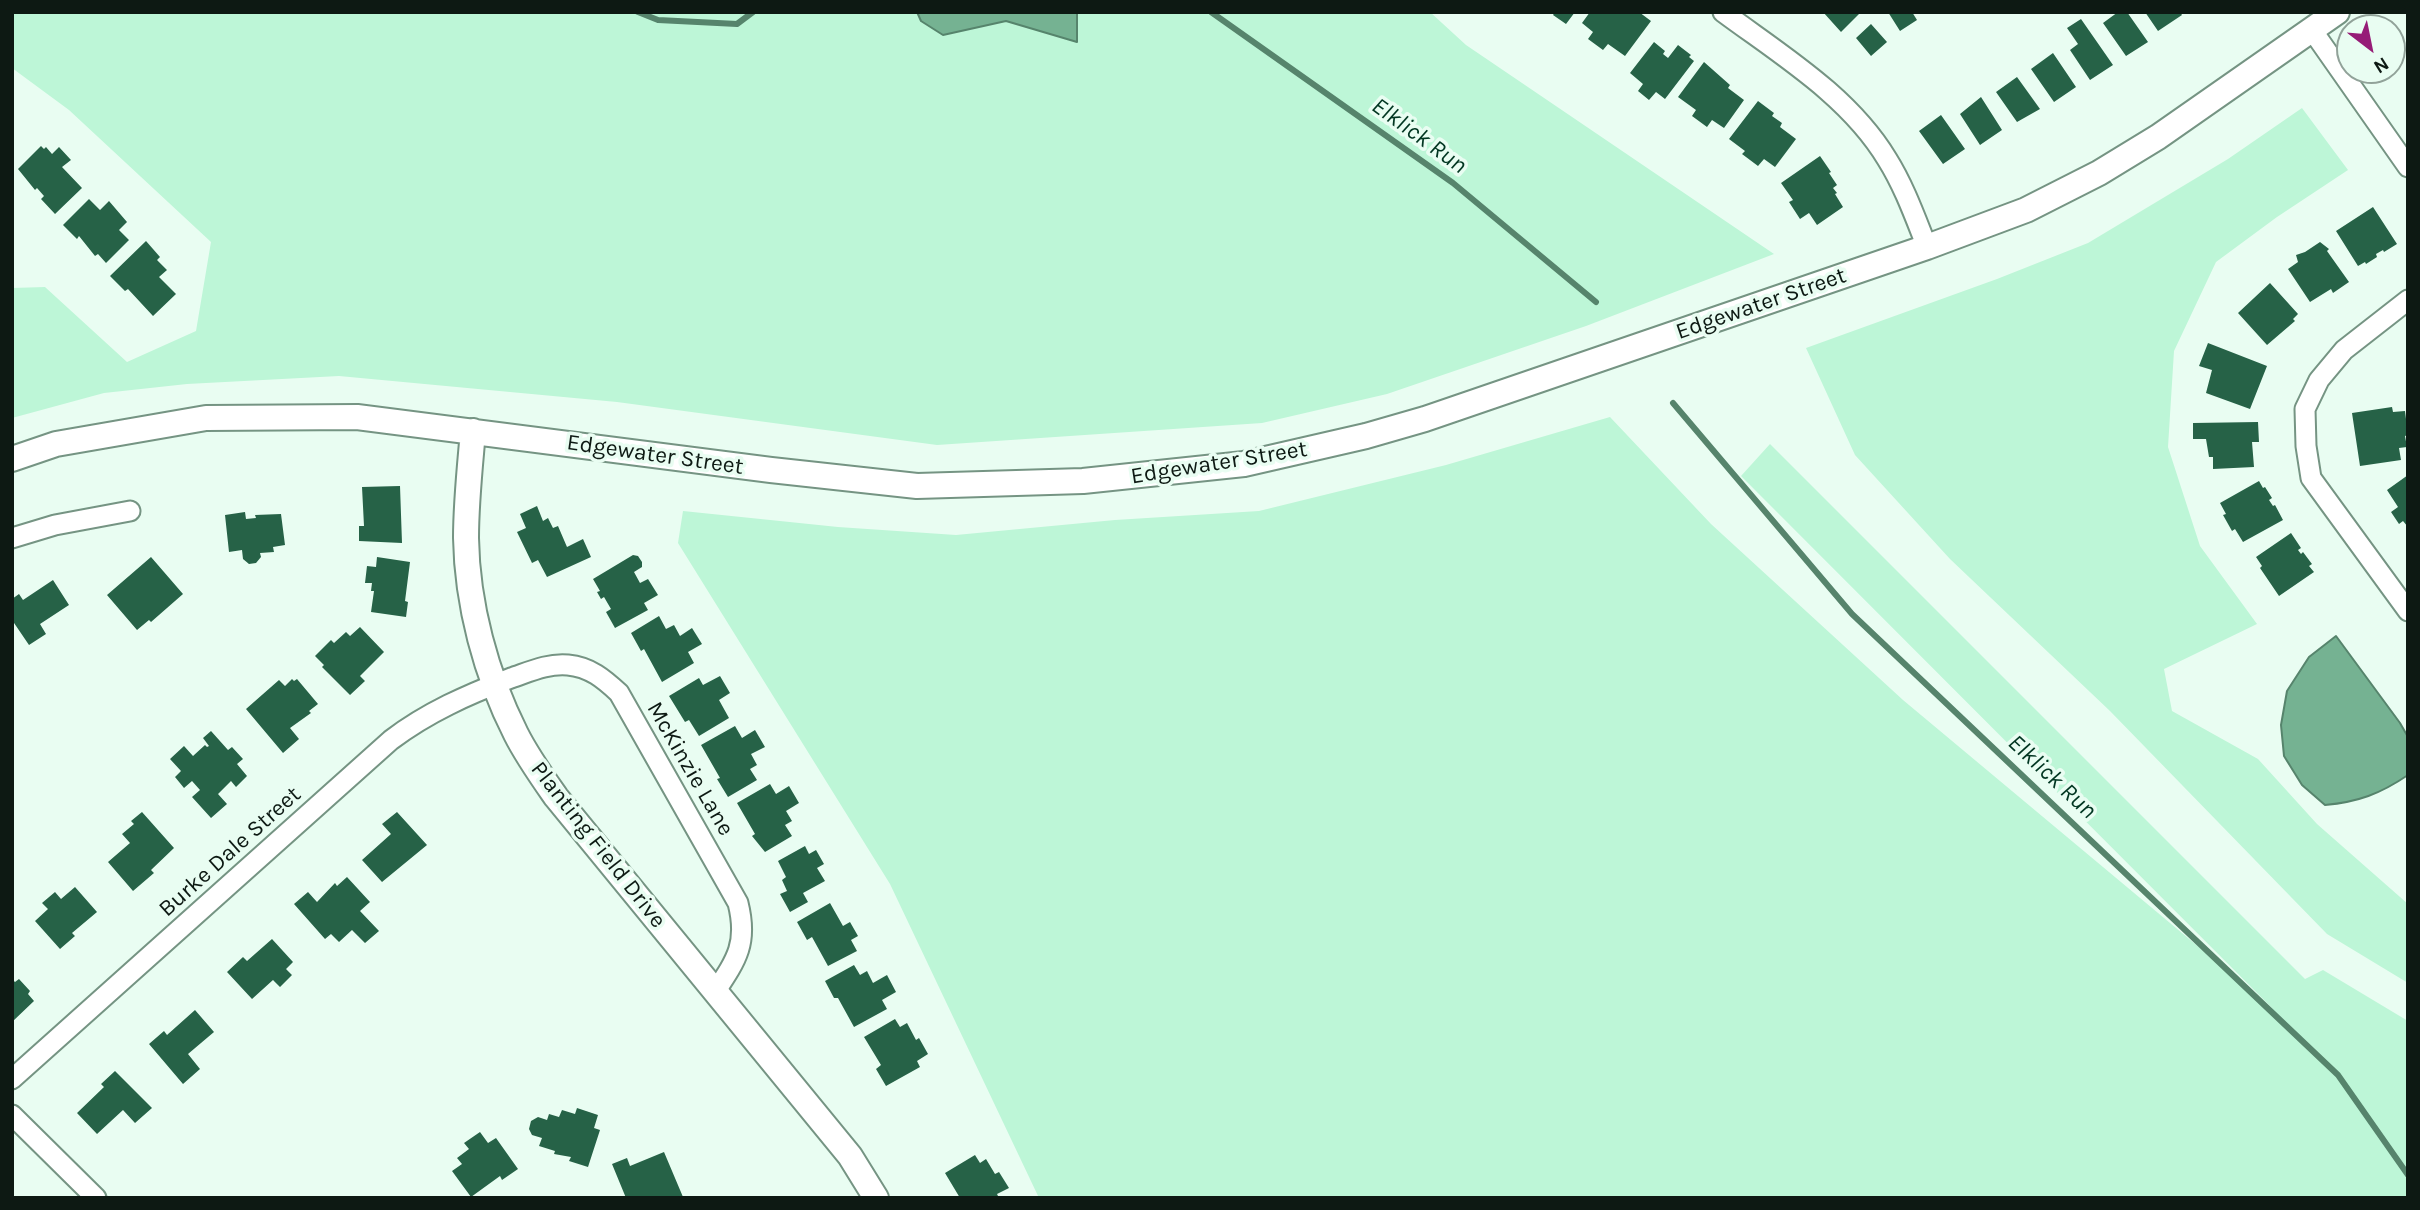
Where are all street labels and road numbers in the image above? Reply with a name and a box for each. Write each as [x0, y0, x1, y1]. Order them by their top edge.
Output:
street label: Edgewater Street [1672, 262, 1850, 346]
street label: Edgewater Street [565, 429, 745, 481]
street label: Edgewater Street [1129, 435, 1309, 491]
street label: McKinzie Lane [640, 697, 740, 841]
street label: Planting Field Drive [524, 756, 672, 934]
street label: Burke Dale Street [153, 781, 307, 923]

